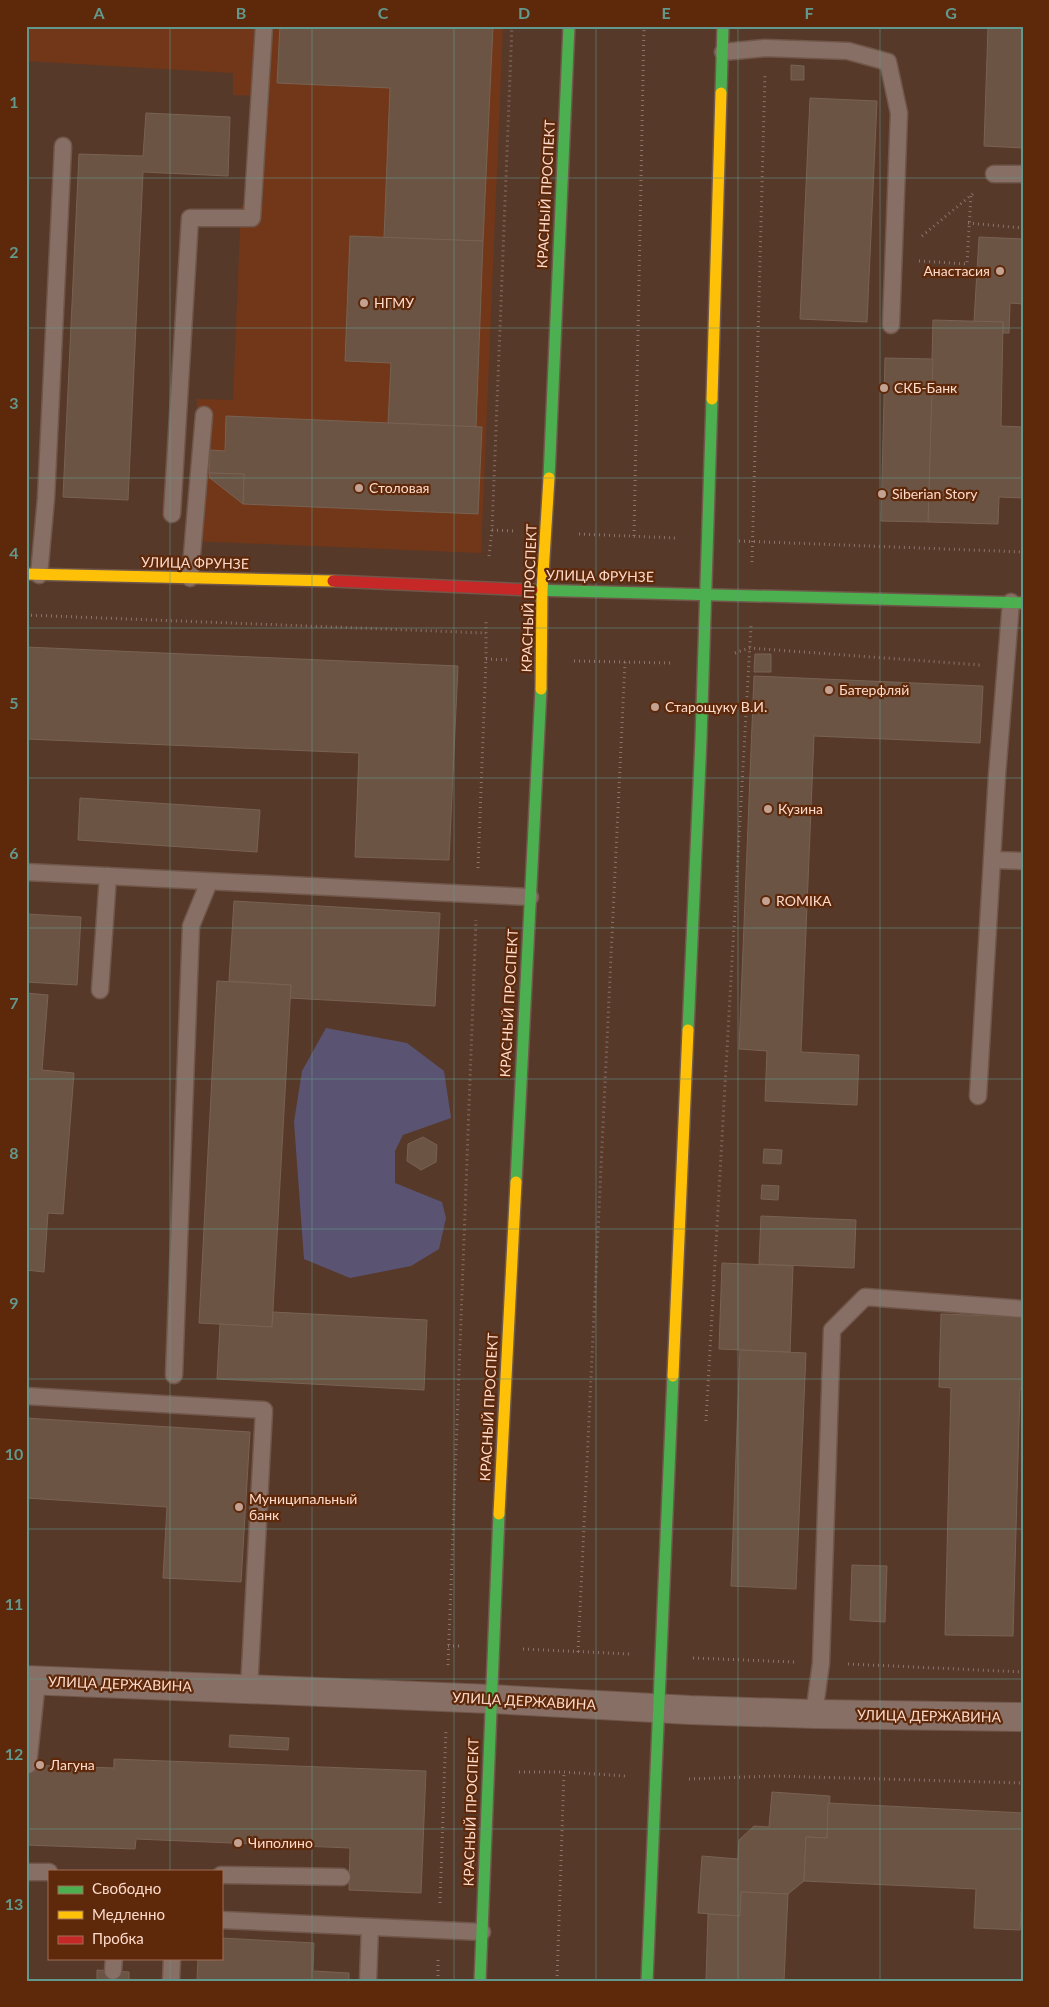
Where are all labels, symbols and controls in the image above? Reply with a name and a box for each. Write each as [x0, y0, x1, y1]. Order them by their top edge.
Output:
text: A [92, 3, 105, 22]
text: B [236, 3, 246, 22]
text: C [378, 3, 389, 22]
text: D [518, 3, 530, 22]
text: E [661, 3, 671, 22]
text: F [804, 3, 814, 22]
text: G [945, 3, 957, 22]
text: 1 [9, 92, 19, 111]
street label: КРАСНЫЙ ПРОСПЕКТ [533, 119, 558, 269]
text: 2 [9, 242, 19, 261]
place label: Анастасия [923, 262, 990, 279]
marker: Анастасия [994, 265, 1006, 277]
place label: НГМУ [374, 294, 414, 311]
marker: НГМУ [358, 297, 370, 309]
place label: СКБ-Банк [894, 379, 958, 396]
marker: СКБ-Банк [878, 382, 890, 394]
text: 3 [9, 393, 19, 412]
place label: Столовая [369, 479, 430, 496]
marker: Столовая [353, 482, 365, 494]
place label: Siberian Story [892, 485, 978, 502]
marker: Siberian Story [876, 488, 888, 500]
street label: КРАСНЫЙ ПРОСПЕКТ [517, 523, 540, 672]
text: 4 [9, 543, 19, 562]
street label: УЛИЦА ФРУНЗЕ [141, 553, 249, 572]
street label: УЛИЦА ФРУНЗЕ [546, 566, 654, 585]
place label: Батерфляй [839, 681, 909, 698]
marker: Батерфляй [823, 684, 835, 696]
text: 5 [9, 693, 19, 712]
place label: Старощуку В.И. [665, 698, 767, 715]
marker: Старощуку В.И. [649, 701, 661, 713]
place label: Кузина [778, 800, 823, 817]
marker: Кузина [762, 803, 774, 815]
text: 6 [9, 843, 19, 862]
place label: ROMIKA [776, 892, 832, 909]
marker: ROMIKA [760, 895, 772, 907]
street label: КРАСНЫЙ ПРОСПЕКТ [496, 928, 521, 1078]
text: 7 [9, 993, 19, 1012]
text: 8 [9, 1143, 19, 1162]
text: 9 [9, 1293, 19, 1312]
street label: КРАСНЫЙ ПРОСПЕКТ [476, 1332, 501, 1482]
text: 10 [5, 1444, 23, 1463]
place label: Муниципальный банк [249, 1490, 357, 1523]
marker: Муниципальный банк [233, 1501, 245, 1513]
text: 11 [5, 1594, 23, 1613]
street label: УЛИЦА ДЕРЖАВИНА [48, 1672, 193, 1695]
street label: УЛИЦА ДЕРЖАВИНА [452, 1688, 597, 1713]
street label: УЛИЦА ДЕРЖАВИНА [857, 1706, 1002, 1725]
street label: КРАСНЫЙ ПРОСПЕКТ [459, 1737, 482, 1886]
text: 12 [5, 1744, 23, 1763]
place label: Лагуна [49, 1756, 95, 1773]
marker: Лагуна [34, 1759, 46, 1771]
place label: Чиполино [248, 1834, 313, 1851]
marker: Чиполино [232, 1837, 244, 1849]
legend [48, 1870, 222, 1960]
text: Свободно [92, 1879, 161, 1897]
text: 13 [5, 1894, 23, 1913]
text: Медленно [92, 1905, 165, 1923]
text: Пробка [92, 1929, 144, 1947]

